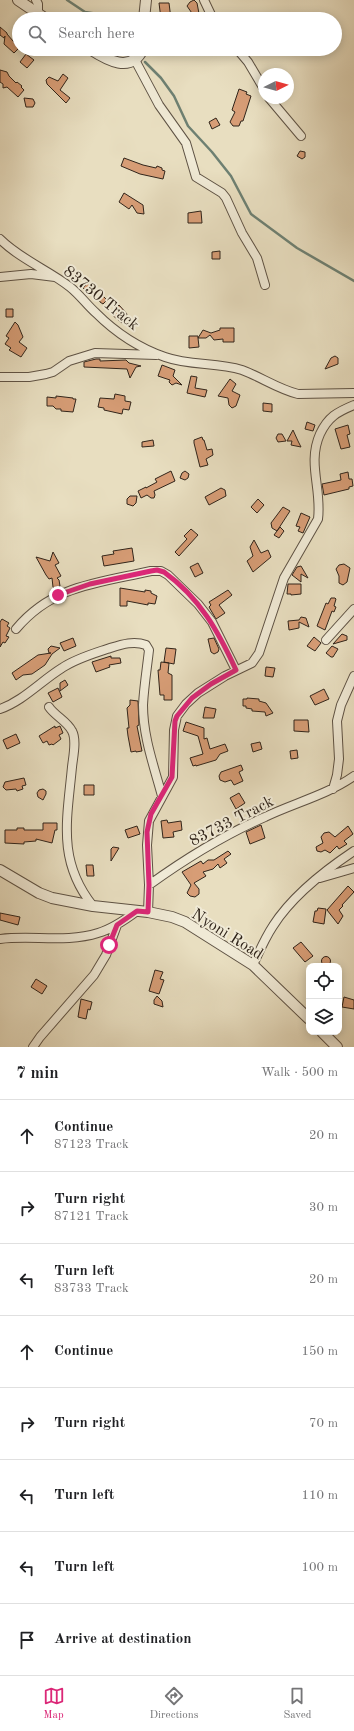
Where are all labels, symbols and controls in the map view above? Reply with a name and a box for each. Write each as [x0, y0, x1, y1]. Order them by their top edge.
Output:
search box [12, 12, 342, 56]
icon: search [26, 23, 48, 45]
text: Search here [58, 27, 135, 42]
north arrow [258, 68, 294, 104]
street label: 83730 Track [60, 263, 142, 334]
route end [49, 586, 67, 604]
street label: 83733 Track [187, 794, 277, 850]
street label: Nyoni Road [188, 906, 266, 963]
route start [100, 936, 118, 954]
map controls [306, 963, 342, 1035]
button: locate [306, 963, 342, 999]
button: layers [306, 999, 342, 1035]
text: 7 min [16, 1065, 59, 1082]
text: Walk · 500 m [261, 1066, 338, 1079]
text: Continue [54, 1120, 113, 1135]
icon: ahead [16, 1125, 38, 1147]
text: 20 m [309, 1129, 338, 1142]
text: 87123 Track [54, 1138, 129, 1151]
text: Turn right [54, 1192, 125, 1207]
icon: right [16, 1197, 38, 1219]
text: 30 m [309, 1201, 338, 1214]
text: 87121 Track [54, 1210, 129, 1223]
text: Turn left [54, 1264, 114, 1279]
icon: left [16, 1269, 38, 1291]
text: 20 m [309, 1273, 338, 1286]
text: 83733 Track [54, 1282, 129, 1295]
icon: ahead [16, 1341, 38, 1363]
text: Continue [54, 1344, 113, 1359]
text: 150 m [301, 1345, 338, 1358]
icon: right [16, 1413, 38, 1435]
text: Turn right [54, 1416, 125, 1431]
text: 70 m [309, 1417, 338, 1430]
icon: left [16, 1485, 38, 1507]
text: Turn left [54, 1488, 114, 1503]
text: 110 m [301, 1489, 338, 1502]
icon: left [16, 1557, 38, 1579]
text: Turn left [54, 1560, 114, 1575]
text: 100 m [301, 1561, 338, 1574]
icon: arrive [16, 1629, 38, 1651]
text: Arrive at destination [54, 1632, 192, 1647]
tab: Map [43, 1685, 65, 1723]
tab: Directions [150, 1685, 198, 1723]
tab: Saved [283, 1685, 311, 1723]

